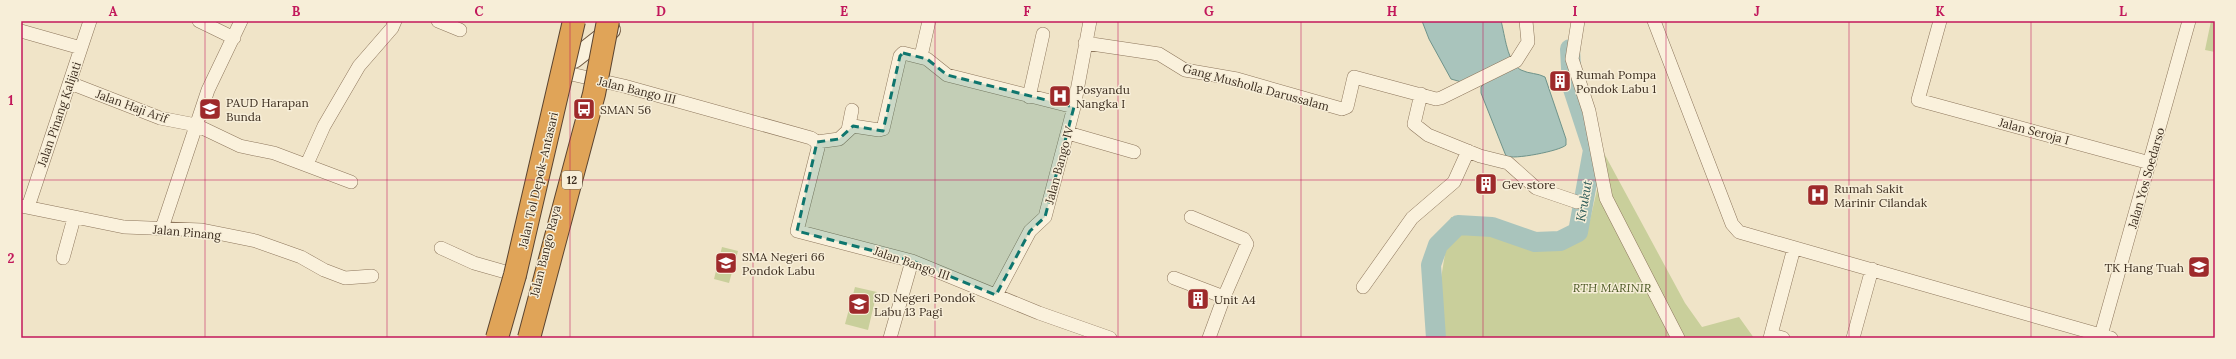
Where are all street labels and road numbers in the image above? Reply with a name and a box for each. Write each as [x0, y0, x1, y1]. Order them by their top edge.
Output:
street label: Jalan Pinang Kalijati [34, 60, 84, 169]
street label: Gang Musholla Darussalam [1181, 60, 1331, 114]
street label: Jalan Bango III [595, 73, 678, 107]
street label: Jalan Haji Arif [93, 86, 171, 126]
street label: Jalan Tol Depok–Antasari [515, 110, 561, 251]
street label: Jalan Seroja I [1996, 114, 2071, 148]
street label: Jalan Bango IV [1041, 123, 1077, 207]
street label: Jalan Yos Soedarso [2124, 126, 2168, 231]
road number: 12 [562, 171, 582, 189]
street label: Jalan Bango Raya [526, 203, 564, 299]
street label: Jalan Pinang [151, 221, 222, 242]
street label: Jalan Bango III [871, 243, 952, 283]

